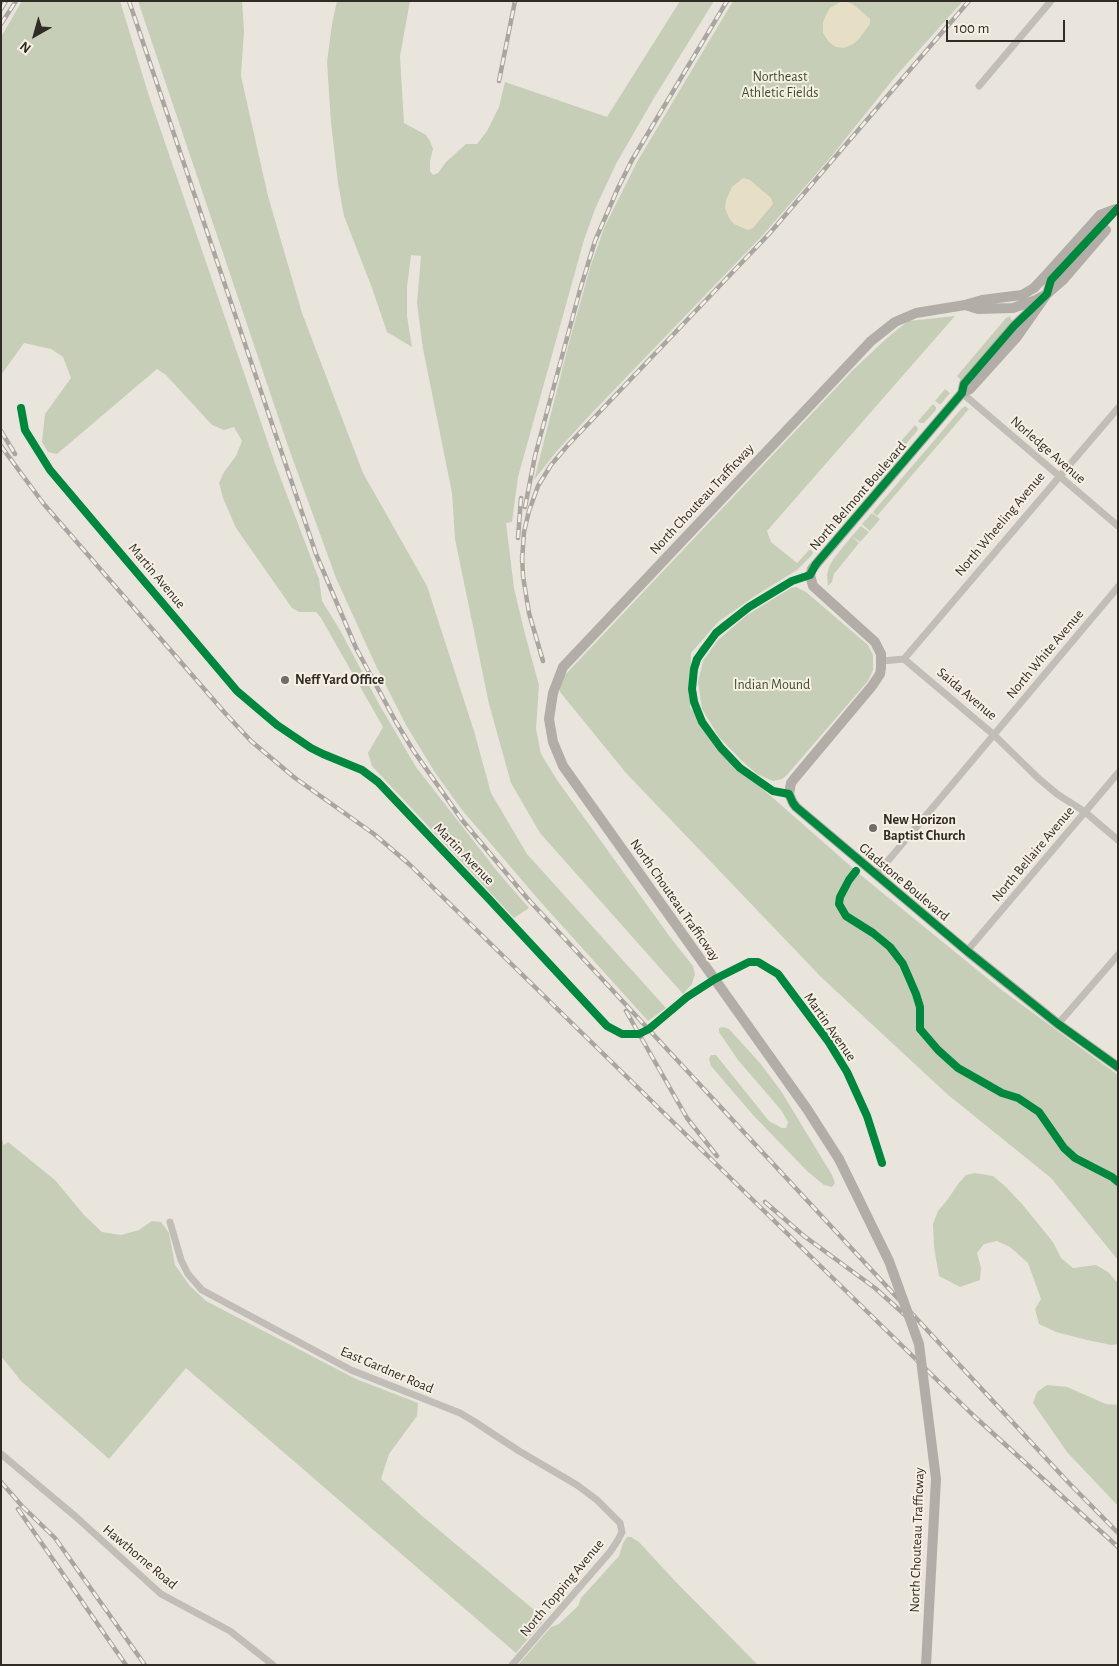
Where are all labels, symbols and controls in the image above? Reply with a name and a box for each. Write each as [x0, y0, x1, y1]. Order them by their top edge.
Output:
north arrow [10, 10, 60, 60]
scale bar [949, 10, 1068, 42]
text: 100 m [954, 21, 989, 36]
text: N [18, 38, 34, 55]
park label: Northeast Athletic Fields [742, 69, 818, 102]
street label: Norledge Avenue [1007, 413, 1089, 487]
street label: North Belmont Boulevard [806, 438, 910, 554]
street label: North Chouteau Trafficway [646, 440, 758, 558]
street label: North Wheeling Avenue [951, 468, 1049, 580]
street label: Martin Avenue [125, 540, 189, 612]
street label: North White Avenue [1003, 606, 1087, 702]
street label: Saida Avenue [934, 664, 1000, 724]
place label: Neff Yard Office [295, 672, 384, 688]
marker: Neff Yard Office [279, 674, 291, 686]
park label: Indian Mound [734, 677, 810, 693]
street label: North Bellaire Avenue [988, 803, 1078, 905]
place label: New Horizon Baptist Church [883, 812, 965, 844]
street label: Martin Avenue [430, 819, 498, 889]
marker: New Horizon Baptist Church [867, 822, 879, 834]
street label: North Chouteau Trafficway [626, 836, 724, 964]
street label: Gladstone Boulevard [855, 839, 953, 925]
street label: Martin Avenue [800, 989, 860, 1065]
street label: East Gardner Road [338, 1343, 436, 1397]
street label: North Chouteau Trafficway [906, 1467, 928, 1613]
street label: Hawthorne Road [99, 1521, 181, 1593]
street label: North Topping Avenue [516, 1536, 608, 1640]

